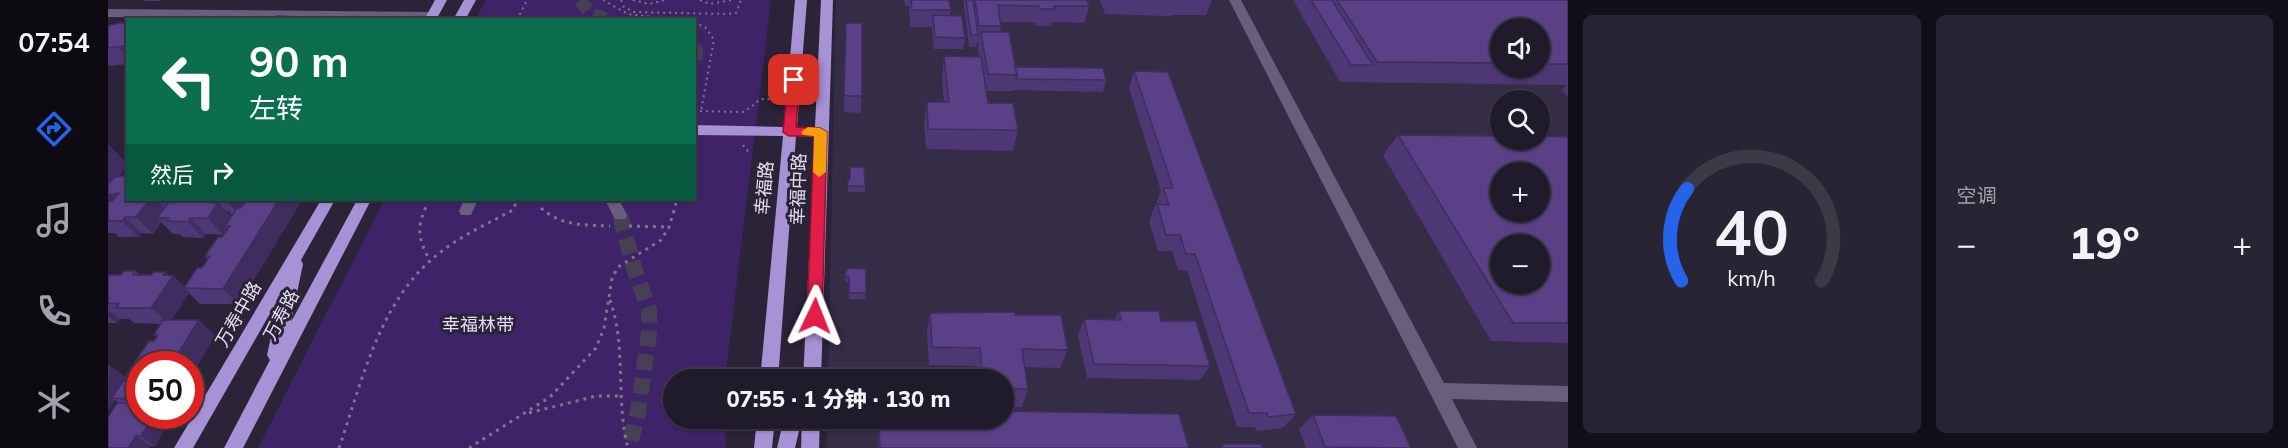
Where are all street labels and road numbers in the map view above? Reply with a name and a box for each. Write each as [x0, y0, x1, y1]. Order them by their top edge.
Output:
street label: 幸福中路 [785, 153, 811, 225]
street label: 幸福路 [750, 160, 778, 216]
street label: 万寿中路 [210, 277, 266, 351]
street label: 万寿路 [258, 286, 304, 344]

